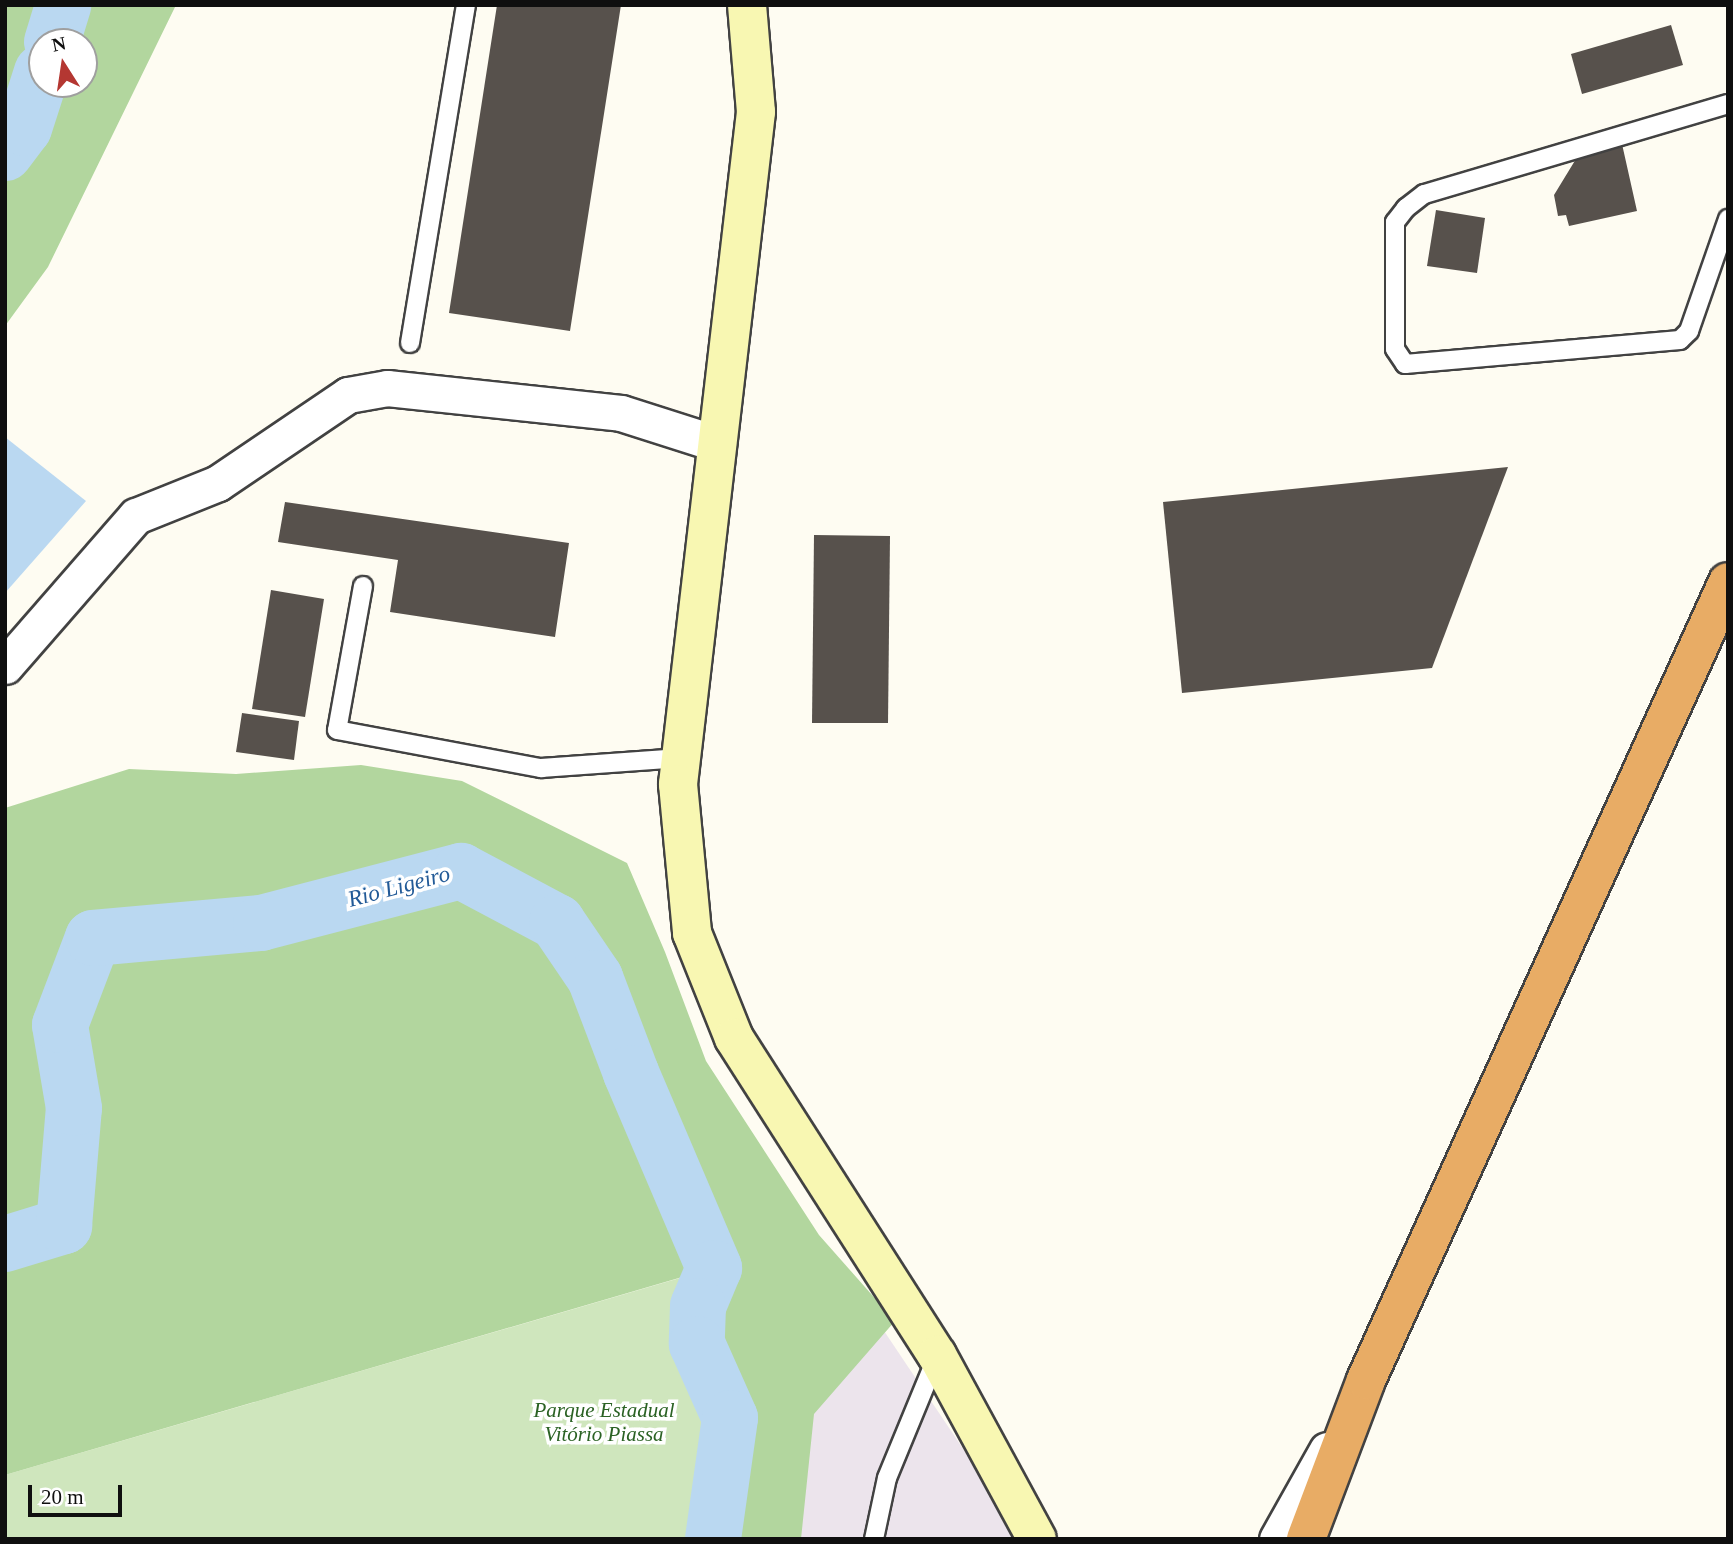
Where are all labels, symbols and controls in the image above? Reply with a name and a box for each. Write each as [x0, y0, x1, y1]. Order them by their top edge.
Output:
north arrow [28, 28, 98, 98]
text: N [50, 32, 68, 56]
water label: Rio Ligeiro [345, 860, 453, 914]
park label: Parque Estadual Vitório Piassa [534, 1397, 674, 1447]
scale bar [32, 1470, 126, 1514]
text: 20 m [41, 1485, 84, 1509]

